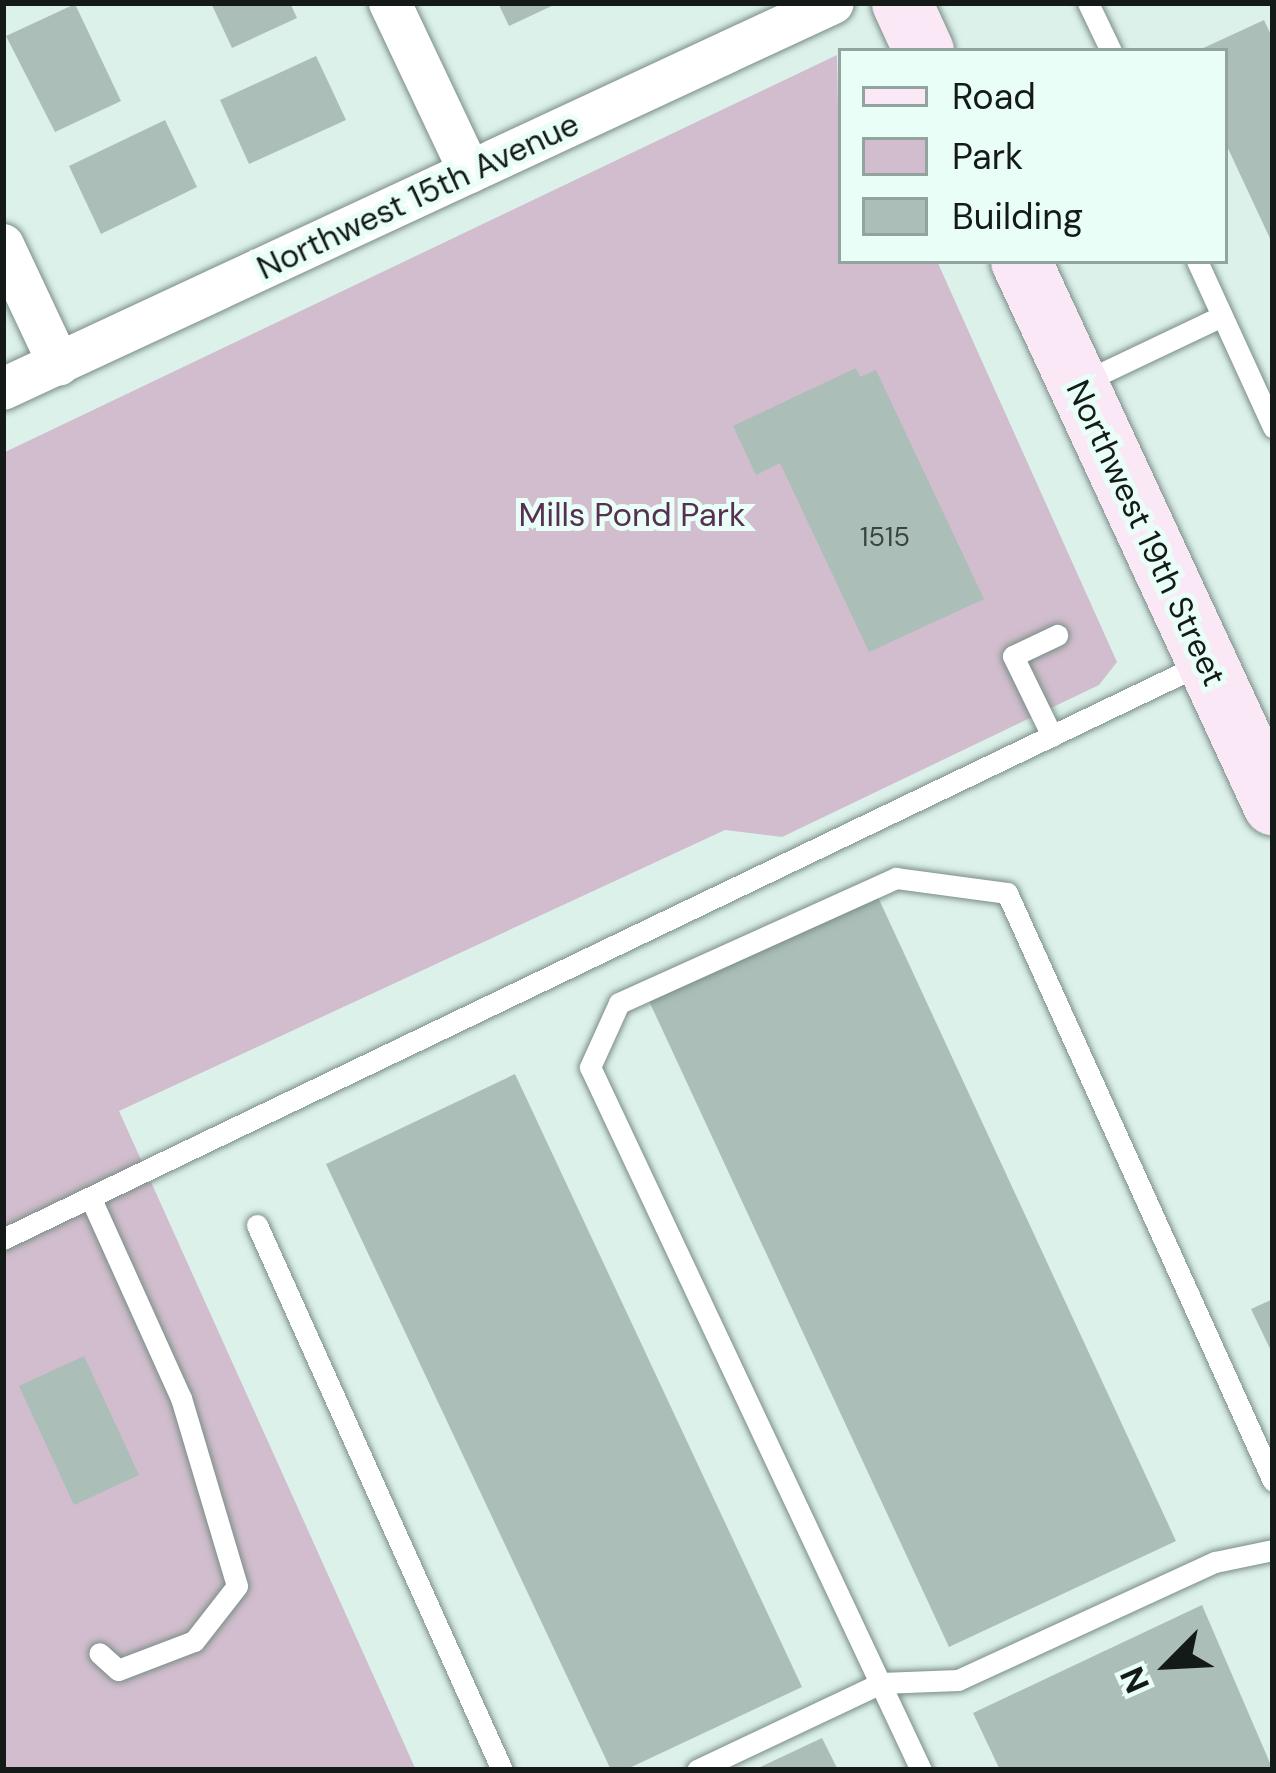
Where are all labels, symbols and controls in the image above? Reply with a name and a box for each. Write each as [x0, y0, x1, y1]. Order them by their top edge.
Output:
legend [838, 48, 1228, 264]
text: Road [952, 73, 1036, 120]
street label: Northwest 15th Avenue [251, 104, 585, 288]
text: Park [952, 133, 1023, 180]
text: Building [952, 193, 1083, 240]
street label: Northwest 19th Street [1058, 374, 1234, 692]
park label: Mills Pond Park [518, 495, 746, 535]
house number: 1515 [860, 521, 910, 553]
north arrow [1108, 1605, 1228, 1725]
text: N [1110, 1660, 1159, 1700]

